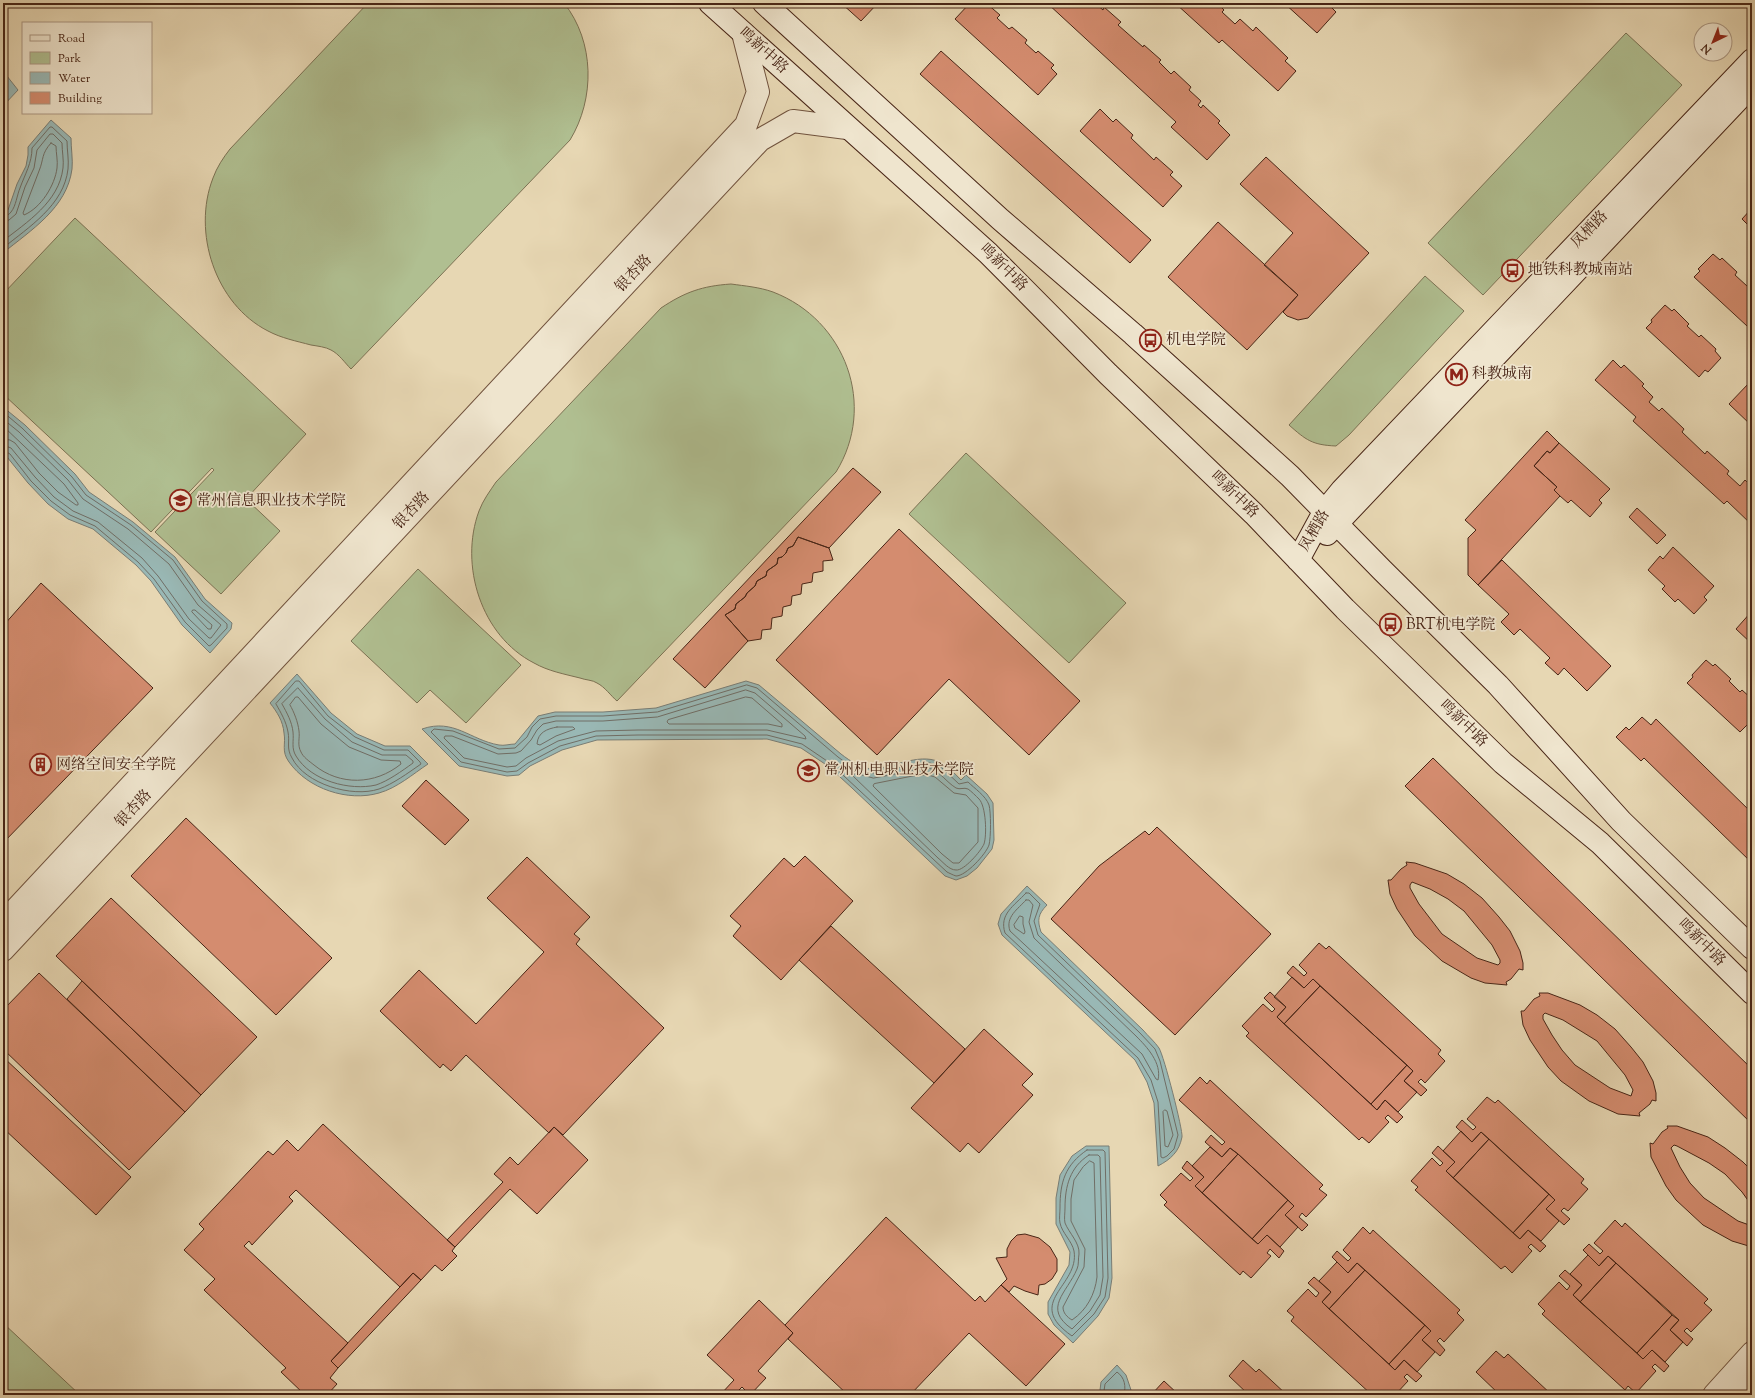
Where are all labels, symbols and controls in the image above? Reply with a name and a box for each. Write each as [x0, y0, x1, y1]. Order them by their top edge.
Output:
legend [22, 22, 152, 114]
north arrow [1693, 22, 1733, 62]
street label: 鸣新中路 [734, 23, 792, 79]
text: Road [58, 30, 85, 48]
text: N [1698, 40, 1716, 58]
text: Park [58, 50, 81, 68]
text: Water [58, 70, 91, 88]
text: Building [58, 90, 102, 108]
street label: 凤栖路 [1567, 207, 1613, 253]
street label: 鸣新中路 [974, 239, 1032, 297]
street label: 银杏路 [611, 250, 657, 298]
bus stop icon: 地铁科教城南站 [1500, 257, 1526, 283]
place label: 地铁科教城南站 [1528, 260, 1633, 281]
bus stop icon: 机电学院 [1137, 327, 1163, 353]
place label: 机电学院 [1166, 330, 1226, 351]
metro station icon: 科教城南 [1444, 361, 1470, 387]
place label: 科教城南 [1472, 364, 1532, 385]
street label: 鸣新中路 [1205, 467, 1263, 523]
street label: 银杏路 [389, 487, 435, 535]
school or university icon: 常州信息职业技术学院 [168, 488, 194, 514]
place label: 常州信息职业技术学院 [196, 491, 346, 512]
street label: 凤栖路 [1295, 506, 1335, 556]
bus stop icon: BRT机电学院 [1378, 612, 1404, 638]
place label: BRT机电学院 [1406, 615, 1495, 636]
street label: 鸣新中路 [1434, 696, 1492, 752]
building icon: 网络空间安全学院 [28, 752, 54, 778]
place label: 网络空间安全学院 [56, 755, 176, 776]
school or university icon: 常州机电职业技术学院 [795, 757, 821, 783]
place label: 常州机电职业技术学院 [824, 760, 974, 781]
street label: 银杏路 [111, 785, 157, 833]
street label: 鸣新中路 [1672, 914, 1730, 972]

